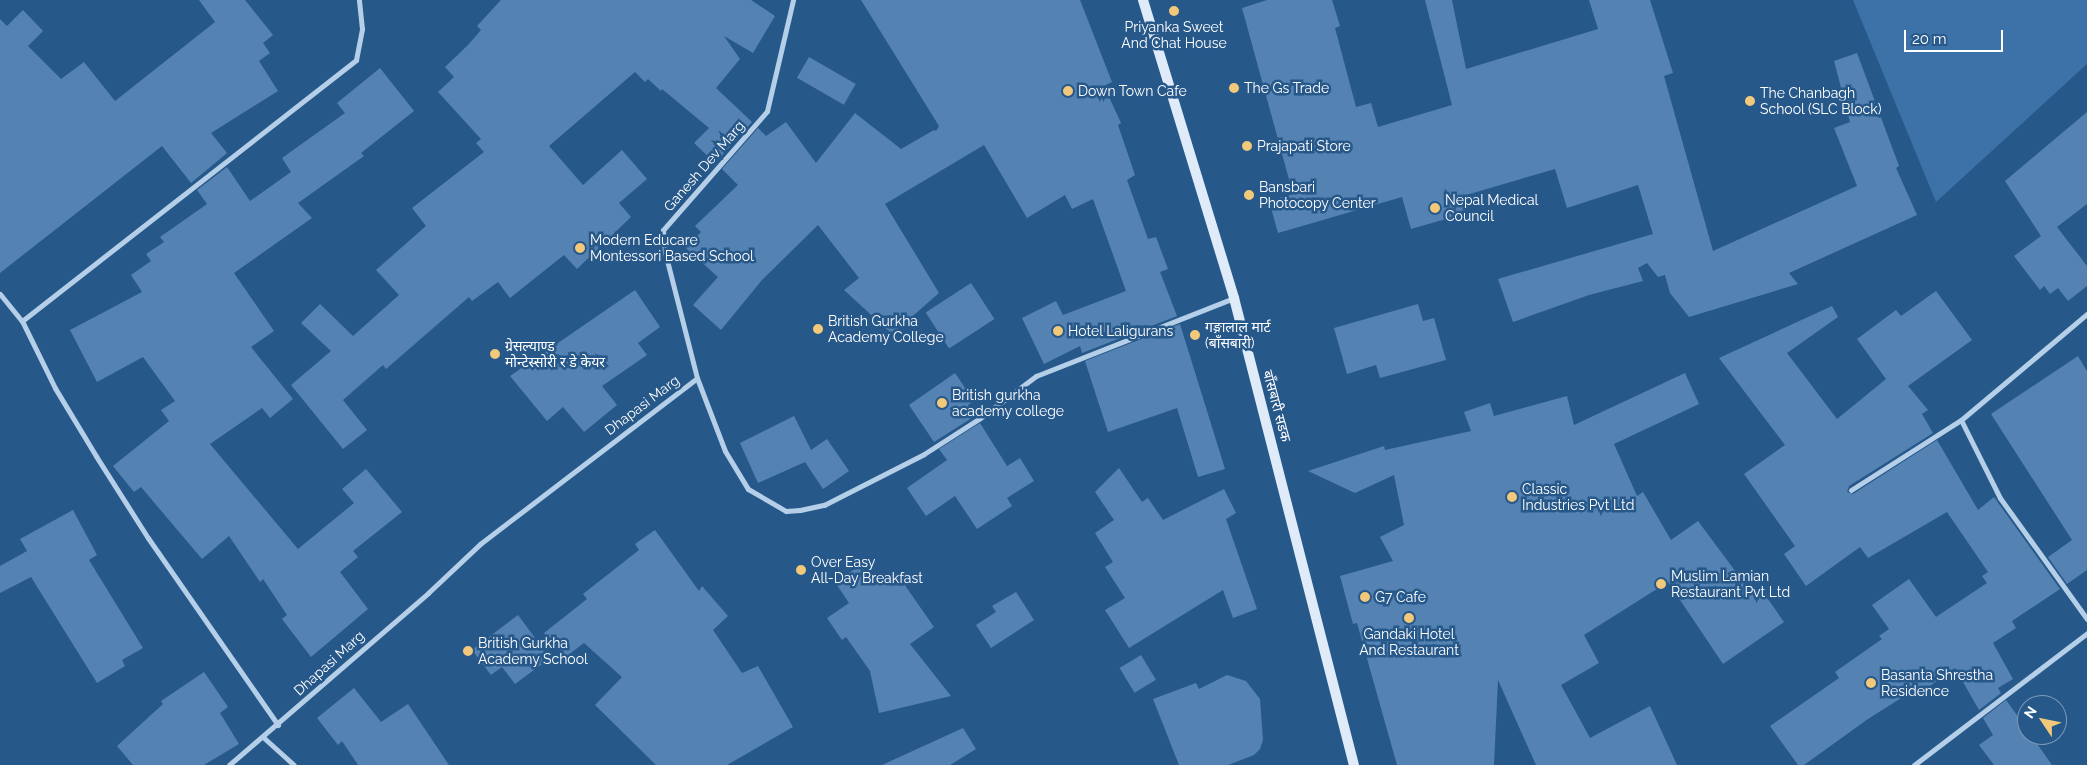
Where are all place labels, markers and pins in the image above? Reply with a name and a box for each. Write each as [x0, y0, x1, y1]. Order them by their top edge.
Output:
marker: Priyanka Sweet And Chat House [1168, 5, 1180, 17]
place label: Priyanka Sweet And Chat House [1121, 19, 1227, 52]
place label: The Gs Trade [1244, 80, 1330, 96]
marker: The Gs Trade [1228, 82, 1240, 94]
place label: Down Town Cafe [1078, 83, 1187, 99]
marker: Down Town Cafe [1062, 85, 1074, 97]
place label: The Chanbagh School (SLC Block) [1760, 85, 1882, 118]
marker: The Chanbagh School (SLC Block) [1744, 95, 1756, 107]
place label: Prajapati Store [1257, 138, 1351, 154]
marker: Prajapati Store [1241, 140, 1253, 152]
place label: Bansbari Photocopy Center [1259, 179, 1376, 212]
marker: Bansbari Photocopy Center [1243, 189, 1255, 201]
place label: Nepal Medical Council [1445, 192, 1539, 224]
marker: Nepal Medical Council [1429, 202, 1441, 214]
place label: Modern Educare Montessori Based School [590, 232, 754, 264]
marker: Modern Educare Montessori Based School [574, 242, 586, 254]
place label: British Gurkha Academy College [828, 313, 944, 346]
place label: गङ्गालाल मार्ट (बाँसबारी) [1205, 319, 1271, 352]
marker: British Gurkha Academy College [812, 323, 824, 335]
place label: Hotel Laligurans [1068, 323, 1174, 339]
marker: Hotel Laligurans [1052, 325, 1064, 337]
marker: गङ्गालाल मार्ट (बाँसबारी) [1189, 329, 1201, 341]
place label: ग्रेसल्याण्ड मोन्टेस्सोरी र डे केयर [505, 338, 605, 371]
marker: ग्रेसल्याण्ड मोन्टेस्सोरी र डे केयर [489, 348, 501, 360]
place label: British gurkha academy college [952, 387, 1064, 420]
marker: British gurkha academy college [936, 397, 948, 409]
place label: Classic Industries Pvt Ltd [1522, 481, 1634, 514]
marker: Classic Industries Pvt Ltd [1506, 491, 1518, 503]
place label: Over Easy All-Day Breakfast [811, 554, 923, 586]
marker: Over Easy All-Day Breakfast [795, 564, 807, 576]
place label: Muslim Lamian Restaurant Pvt Ltd [1671, 568, 1790, 600]
marker: Muslim Lamian Restaurant Pvt Ltd [1655, 578, 1667, 590]
place label: G7 Cafe [1375, 589, 1426, 605]
marker: G7 Cafe [1359, 591, 1371, 603]
marker: Gandaki Hotel And Restaurant [1403, 612, 1415, 624]
place label: Gandaki Hotel And Restaurant [1359, 626, 1459, 658]
place label: British Gurkha Academy School [478, 635, 588, 668]
marker: British Gurkha Academy School [462, 645, 474, 657]
place label: Basanta Shrestha Residence [1881, 667, 1993, 700]
marker: Basanta Shrestha Residence [1865, 677, 1877, 689]

